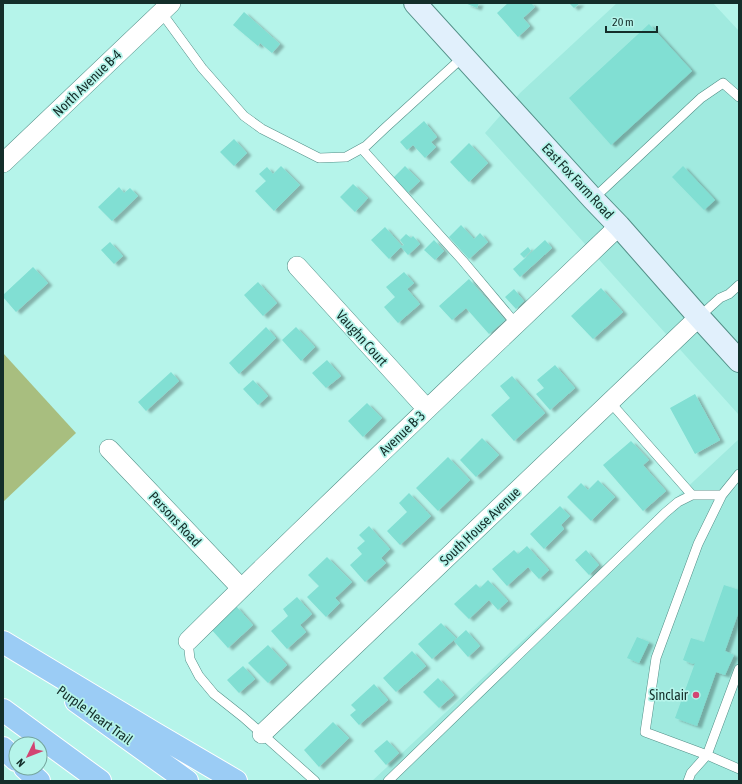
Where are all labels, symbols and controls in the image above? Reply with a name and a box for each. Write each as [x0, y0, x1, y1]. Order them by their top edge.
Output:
scale bar [606, 8, 657, 34]
text: 20 m [612, 15, 634, 29]
street label: North Avenue B-4 [49, 46, 125, 120]
street label: East Fox Farm Road [539, 140, 617, 222]
street label: Vaughn Court [333, 307, 391, 369]
street label: Avenue B-3 [376, 407, 428, 459]
street label: South House Avenue [437, 484, 523, 568]
street label: Persons Road [146, 488, 204, 550]
street label: Purple Heart Trail [54, 682, 136, 748]
place label: Sinclair [649, 687, 689, 703]
marker: Sinclair [691, 690, 701, 700]
north arrow [8, 736, 48, 776]
text: N [14, 756, 27, 769]

